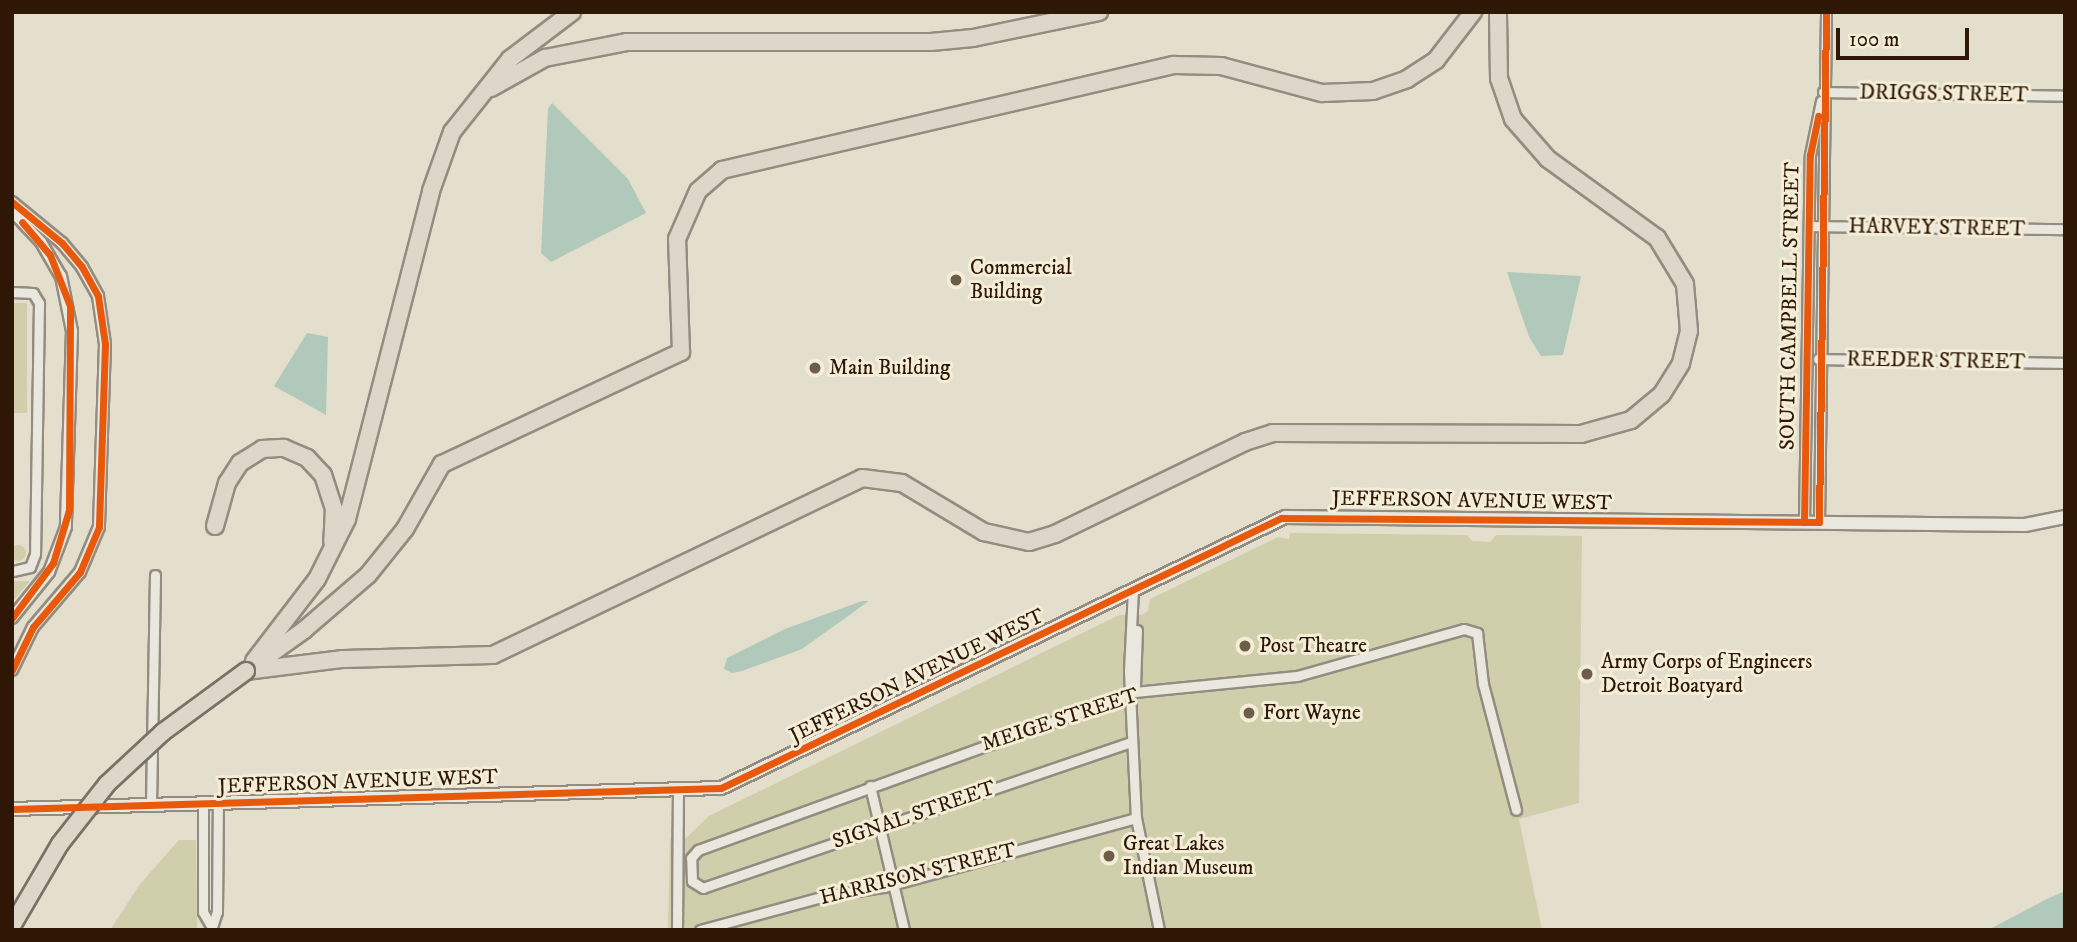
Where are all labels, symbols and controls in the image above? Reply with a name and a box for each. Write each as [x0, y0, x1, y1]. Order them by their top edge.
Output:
scale bar [1839, 14, 1972, 58]
text: 100 m [1849, 27, 1900, 53]
street label: DRIGGS STREET [1859, 80, 2029, 108]
street label: SOUTH CAMPBELL STREET [1775, 162, 1805, 450]
street label: HARVEY STREET [1848, 214, 2026, 242]
place label: Commercial Building [970, 255, 1072, 305]
marker: Commercial Building [948, 272, 964, 288]
street label: REEDER STREET [1846, 347, 2026, 375]
place label: Main Building [829, 355, 950, 381]
marker: Main Building [807, 360, 823, 376]
street label: JEFFERSON AVENUE WEST [1332, 486, 1612, 516]
street label: JEFFERSON AVENUE WEST [786, 603, 1048, 749]
place label: Post Theatre [1259, 633, 1367, 659]
marker: Post Theatre [1237, 638, 1253, 654]
place label: Army Corps of Engineers Detroit Boatyard [1601, 649, 1812, 699]
marker: Army Corps of Engineers Detroit Boatyard [1579, 666, 1595, 682]
street label: MEIGE STREET [979, 683, 1141, 757]
place label: Fort Wayne [1263, 700, 1361, 726]
marker: Fort Wayne [1241, 705, 1257, 721]
street label: JEFFERSON AVENUE WEST [218, 765, 498, 799]
street label: SIGNAL STREET [829, 775, 999, 855]
place label: Great Lakes Indian Museum [1123, 831, 1254, 881]
street label: HARRISON STREET [817, 837, 1019, 911]
marker: Great Lakes Indian Museum [1101, 848, 1117, 864]

